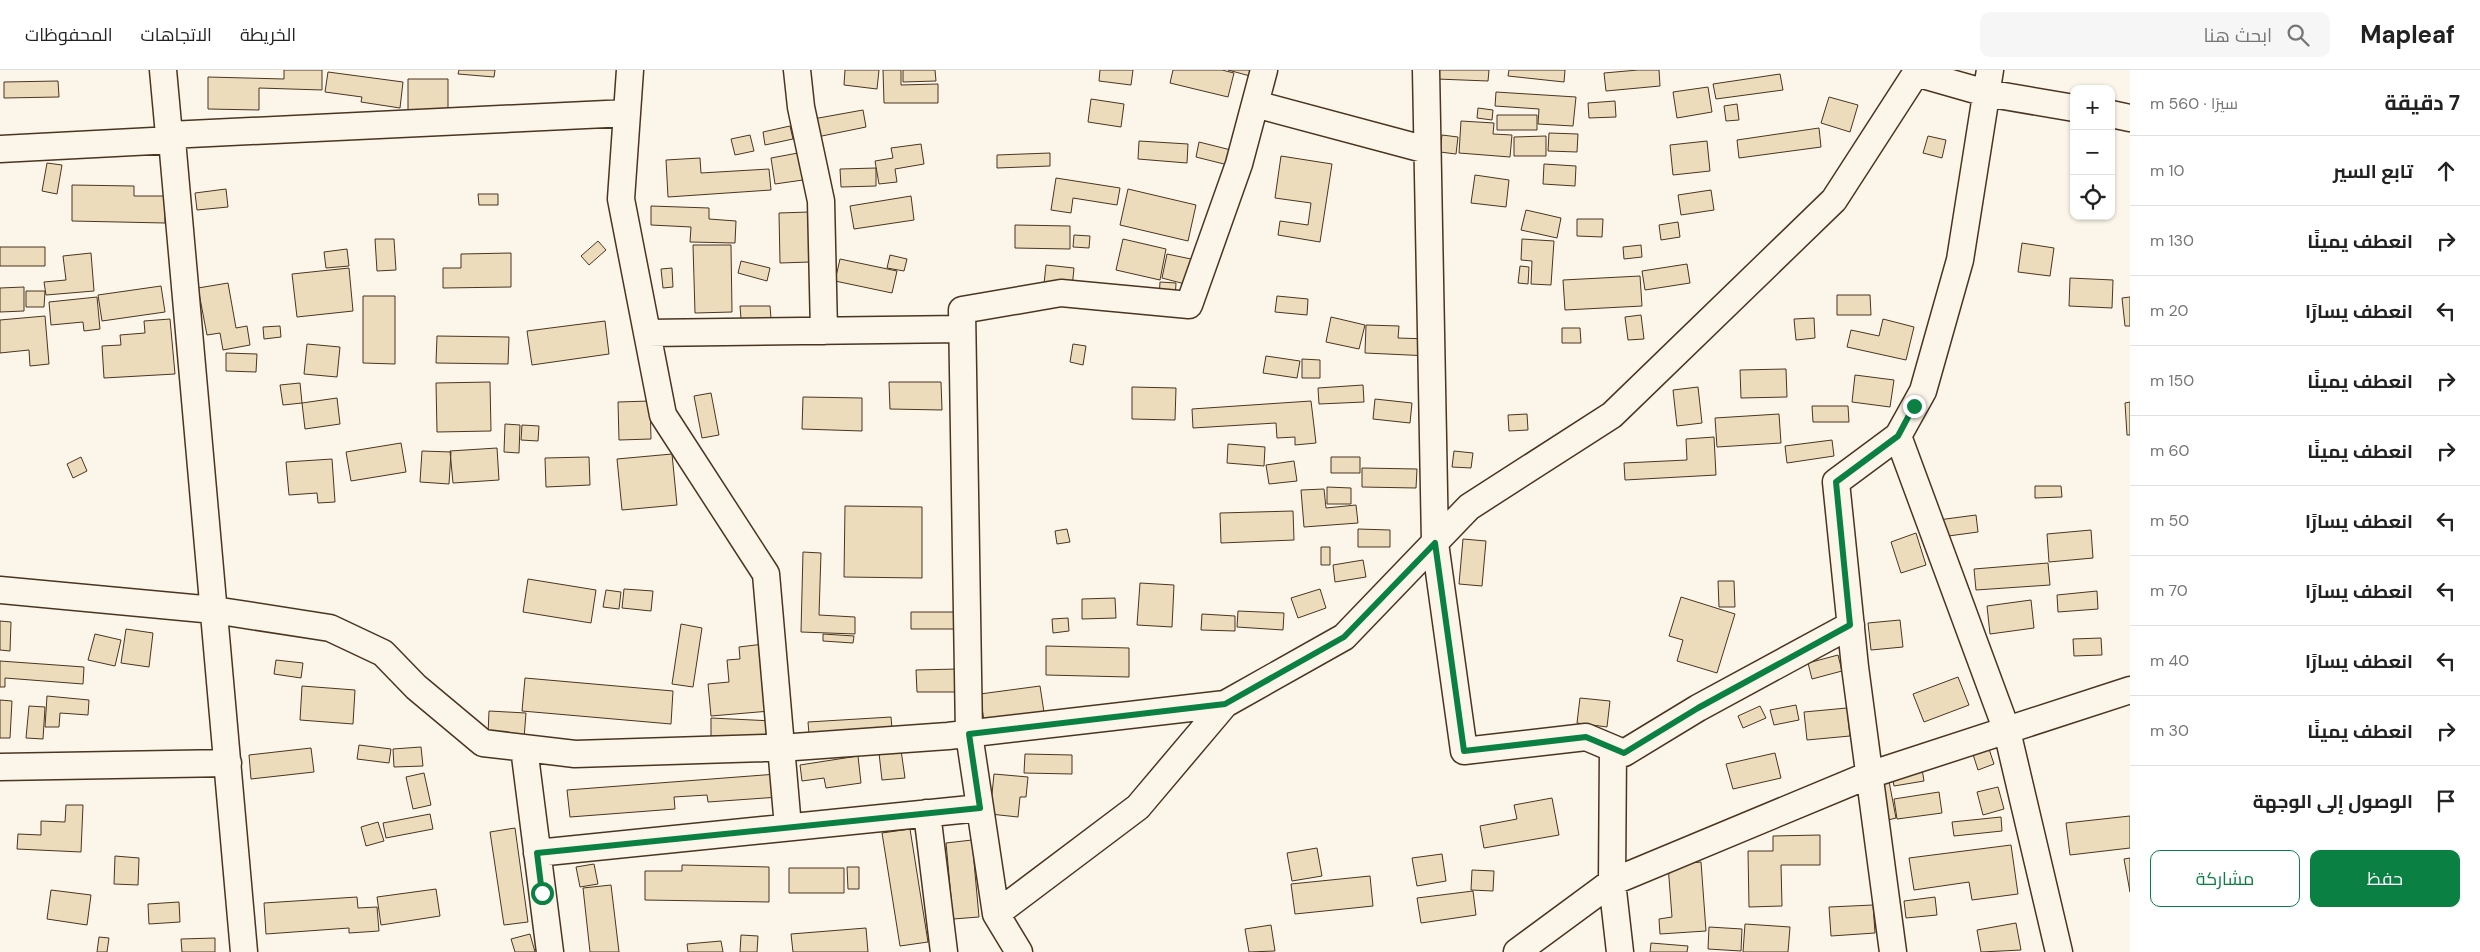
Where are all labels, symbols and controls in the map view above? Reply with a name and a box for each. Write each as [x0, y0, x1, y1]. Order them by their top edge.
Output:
search box [1980, 12, 2330, 57]
text: Mapleaf [2360, 19, 2455, 50]
icon: search [2284, 21, 2312, 49]
text: المحفوظات [25, 23, 113, 47]
text: الاتجاهات [141, 23, 212, 47]
text: الخريطة [240, 23, 296, 47]
text: ابحث هنا [2204, 23, 2272, 48]
map controls [2070, 85, 2115, 220]
button: + [2070, 85, 2115, 130]
text: 7 دقيقة [2384, 89, 2460, 117]
text: سيرًا · 560 m [2150, 93, 2238, 114]
button: − [2070, 130, 2115, 175]
icon: ahead [2432, 157, 2460, 185]
text: تابع السير [2333, 159, 2413, 184]
text: 10 m [2150, 160, 2184, 181]
button: locate [2070, 175, 2115, 220]
icon: right [2432, 227, 2460, 255]
text: انعطف يمينًا [2307, 229, 2413, 254]
text: 130 m [2150, 230, 2194, 251]
icon: left [2432, 297, 2460, 325]
text: انعطف يسارًا [2305, 299, 2413, 324]
text: 20 m [2150, 300, 2189, 321]
icon: right [2432, 367, 2460, 395]
text: انعطف يمينًا [2307, 369, 2413, 394]
text: 150 m [2150, 370, 2194, 391]
route end [1903, 395, 1926, 418]
icon: right [2432, 437, 2460, 465]
text: انعطف يمينًا [2307, 439, 2413, 464]
text: 60 m [2150, 440, 2190, 461]
icon: left [2432, 507, 2460, 535]
text: انعطف يسارًا [2305, 509, 2413, 534]
text: 50 m [2150, 510, 2189, 531]
icon: left [2432, 577, 2460, 605]
text: انعطف يسارًا [2305, 579, 2413, 604]
text: 70 m [2150, 580, 2188, 601]
icon: left [2432, 647, 2460, 675]
text: انعطف يسارًا [2305, 649, 2413, 674]
text: 40 m [2150, 650, 2189, 671]
icon: right [2432, 717, 2460, 745]
text: انعطف يمينًا [2307, 719, 2413, 744]
text: 30 m [2150, 720, 2189, 741]
icon: arrive [2432, 787, 2460, 815]
text: الوصول إلى الوجهة [2253, 789, 2413, 814]
button: مشاركة [2150, 850, 2300, 907]
button: حفظ [2310, 850, 2460, 907]
route start [531, 882, 554, 905]

